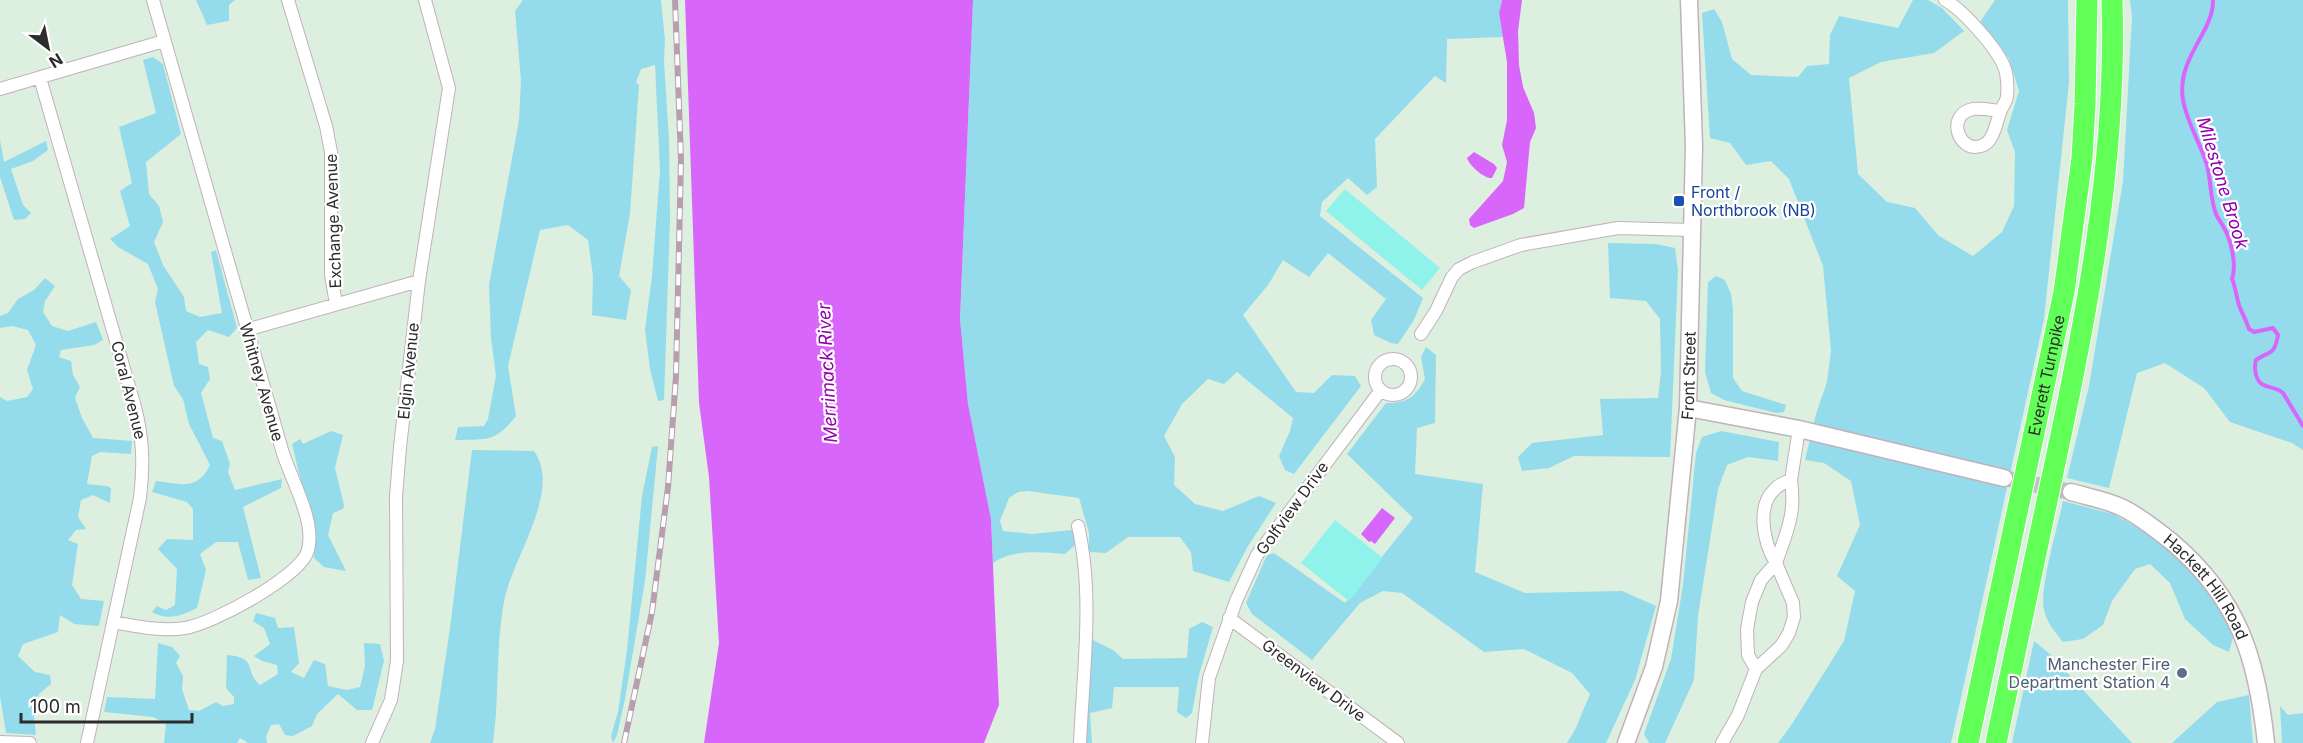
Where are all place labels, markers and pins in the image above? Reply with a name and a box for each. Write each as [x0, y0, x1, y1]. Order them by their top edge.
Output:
place label: Front / Northbrook (NB) [1691, 182, 1816, 220]
marker: Front / Northbrook (NB) [1672, 194, 1686, 208]
place label: Manchester Fire Department Station 4 [2009, 654, 2170, 692]
marker: Manchester Fire Department Station 4 [2175, 666, 2189, 680]

